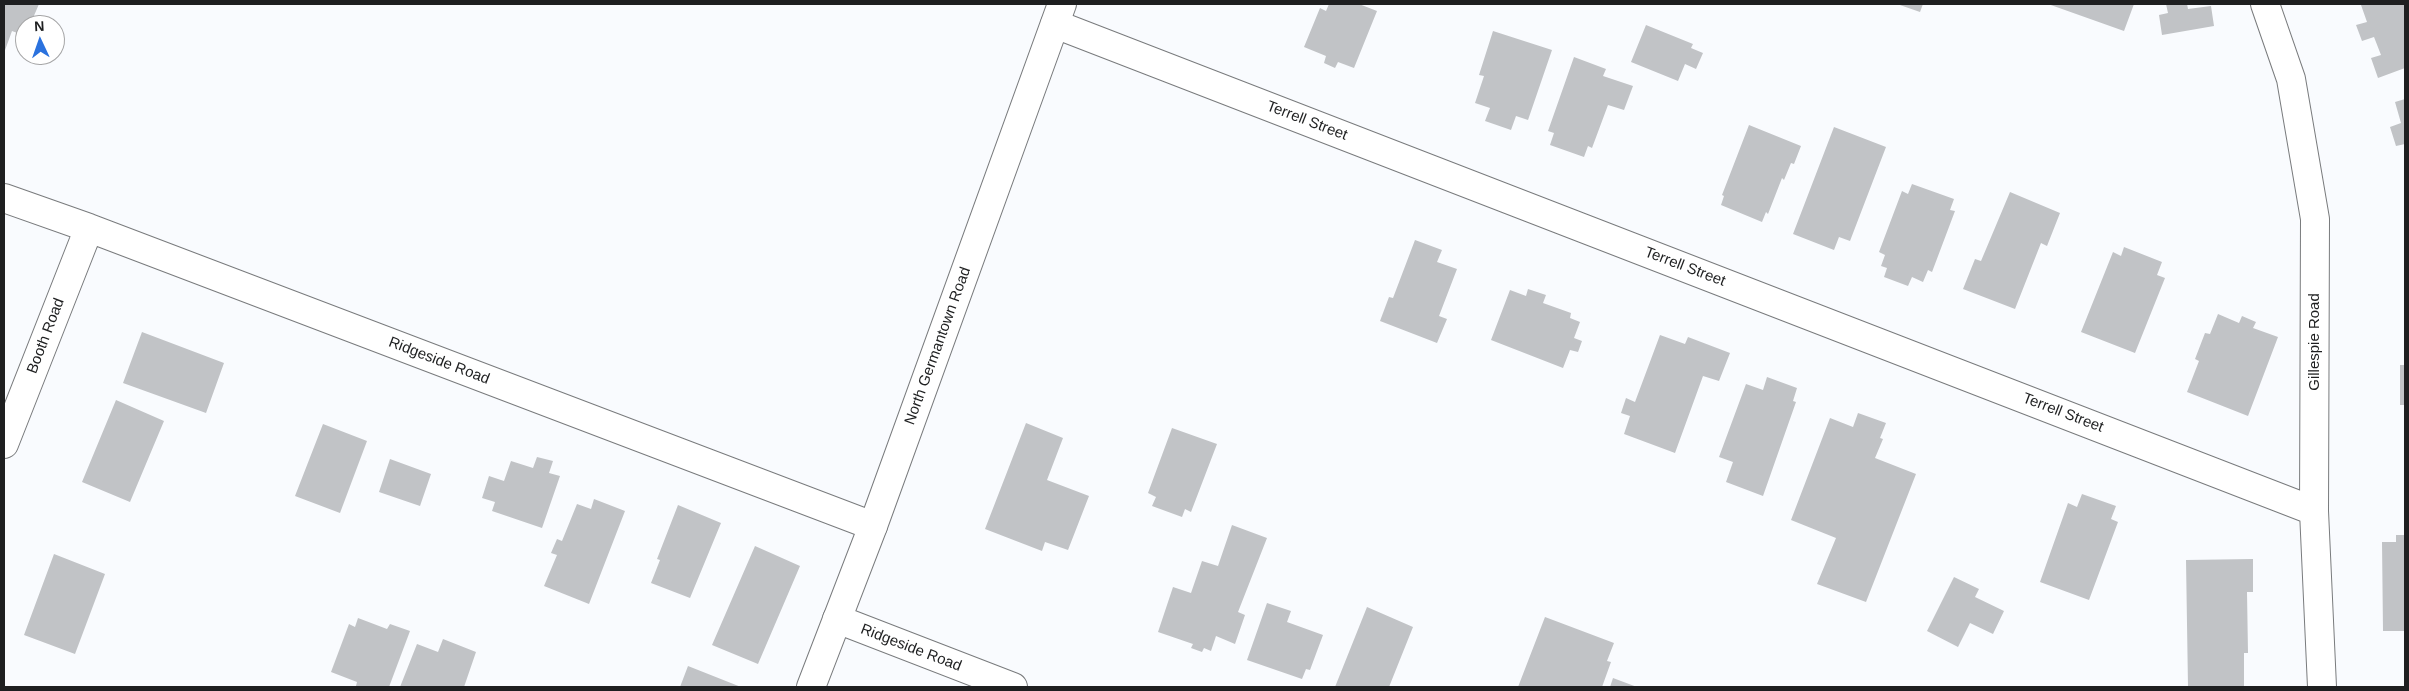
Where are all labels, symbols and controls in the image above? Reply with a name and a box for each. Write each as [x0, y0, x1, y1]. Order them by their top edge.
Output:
north arrow [15, 15, 65, 65]
text: N [34, 18, 45, 34]
street label: Terrell Street [1264, 97, 1350, 145]
street label: Terrell Street [1642, 243, 1728, 291]
street label: North Germantown Road [901, 265, 975, 427]
street label: Gillespie Road [2306, 293, 2324, 391]
street label: Booth Road [23, 296, 69, 376]
street label: Ridgeside Road [386, 333, 492, 389]
street label: Terrell Street [2020, 389, 2106, 437]
street label: Ridgeside Road [858, 620, 964, 676]

